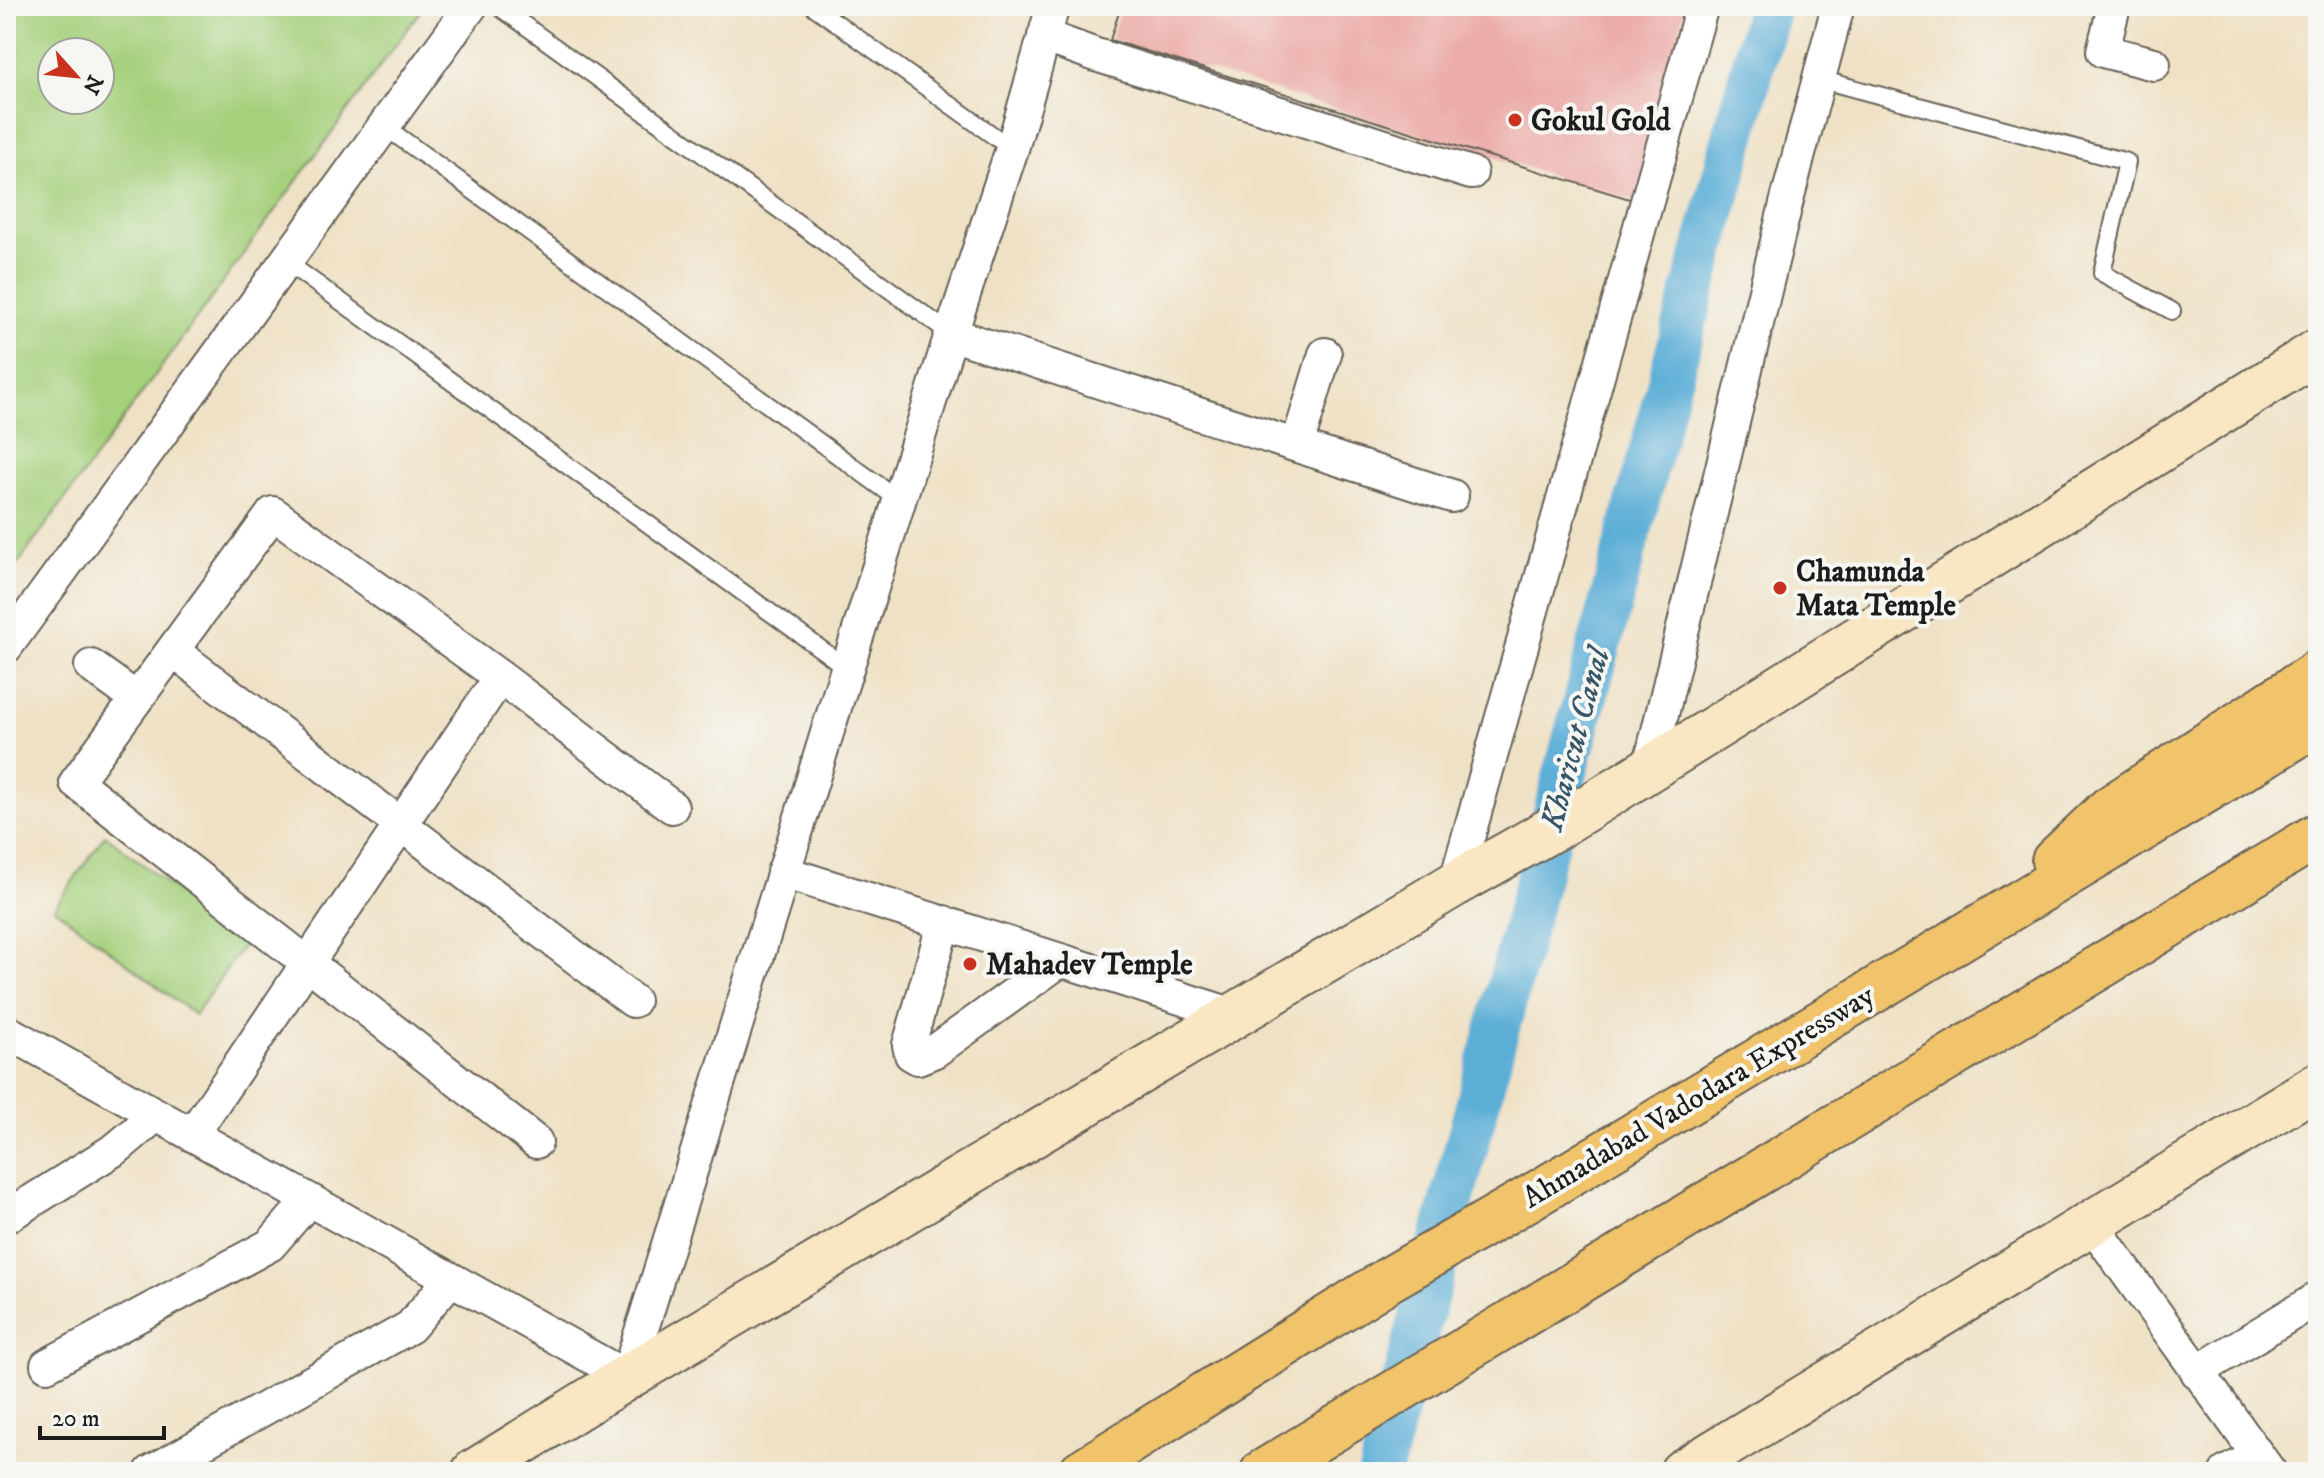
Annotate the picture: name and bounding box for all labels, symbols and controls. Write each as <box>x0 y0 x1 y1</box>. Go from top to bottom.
north arrow <box>36 36 116 116</box>
text: N <box>76 70 109 99</box>
place label: Gokul Gold <box>1531 103 1672 140</box>
marker: Gokul Gold <box>1506 111 1524 129</box>
place label: Chamunda Mata Temple <box>1796 554 1956 625</box>
marker: Chamunda Mata Temple <box>1771 579 1789 597</box>
water label: Kharicut Canal <box>1532 640 1620 836</box>
place label: Mahadev Temple <box>986 947 1193 984</box>
marker: Mahadev Temple <box>961 955 979 973</box>
street label: Ahmadabad Vadodara Expressway <box>1516 977 1882 1217</box>
scale bar <box>40 1390 164 1440</box>
text: 20 m <box>52 1404 100 1434</box>

